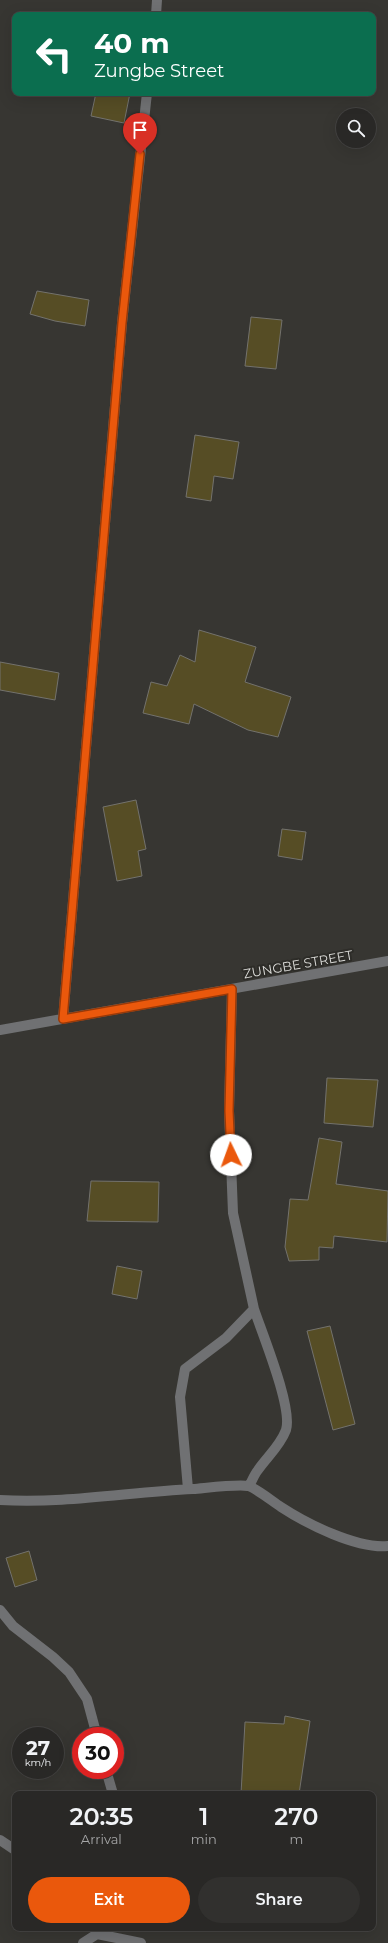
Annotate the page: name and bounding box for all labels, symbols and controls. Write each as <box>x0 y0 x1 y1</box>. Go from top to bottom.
text: 40 m <box>94 26 170 60</box>
icon: left <box>28 28 80 80</box>
text: Zungbe Street <box>94 60 224 82</box>
map controls <box>336 108 376 148</box>
button: search <box>336 108 376 148</box>
pin <box>123 113 157 154</box>
icon: arrive <box>129 119 151 141</box>
street label: ZUNGBE STREET <box>242 946 355 982</box>
position arrow <box>210 1134 252 1176</box>
speed limit sign: 30 <box>72 1727 124 1779</box>
text: 27 <box>26 1736 50 1760</box>
text: km/h <box>25 1756 51 1769</box>
text: 20:35 <box>69 1802 133 1831</box>
text: 1 <box>199 1802 208 1831</box>
text: 270 <box>274 1802 319 1831</box>
text: Arrival <box>81 1831 122 1847</box>
text: min <box>191 1831 217 1847</box>
text: m <box>289 1831 303 1847</box>
button: Exit <box>28 1877 190 1923</box>
button: Share <box>198 1877 360 1923</box>

